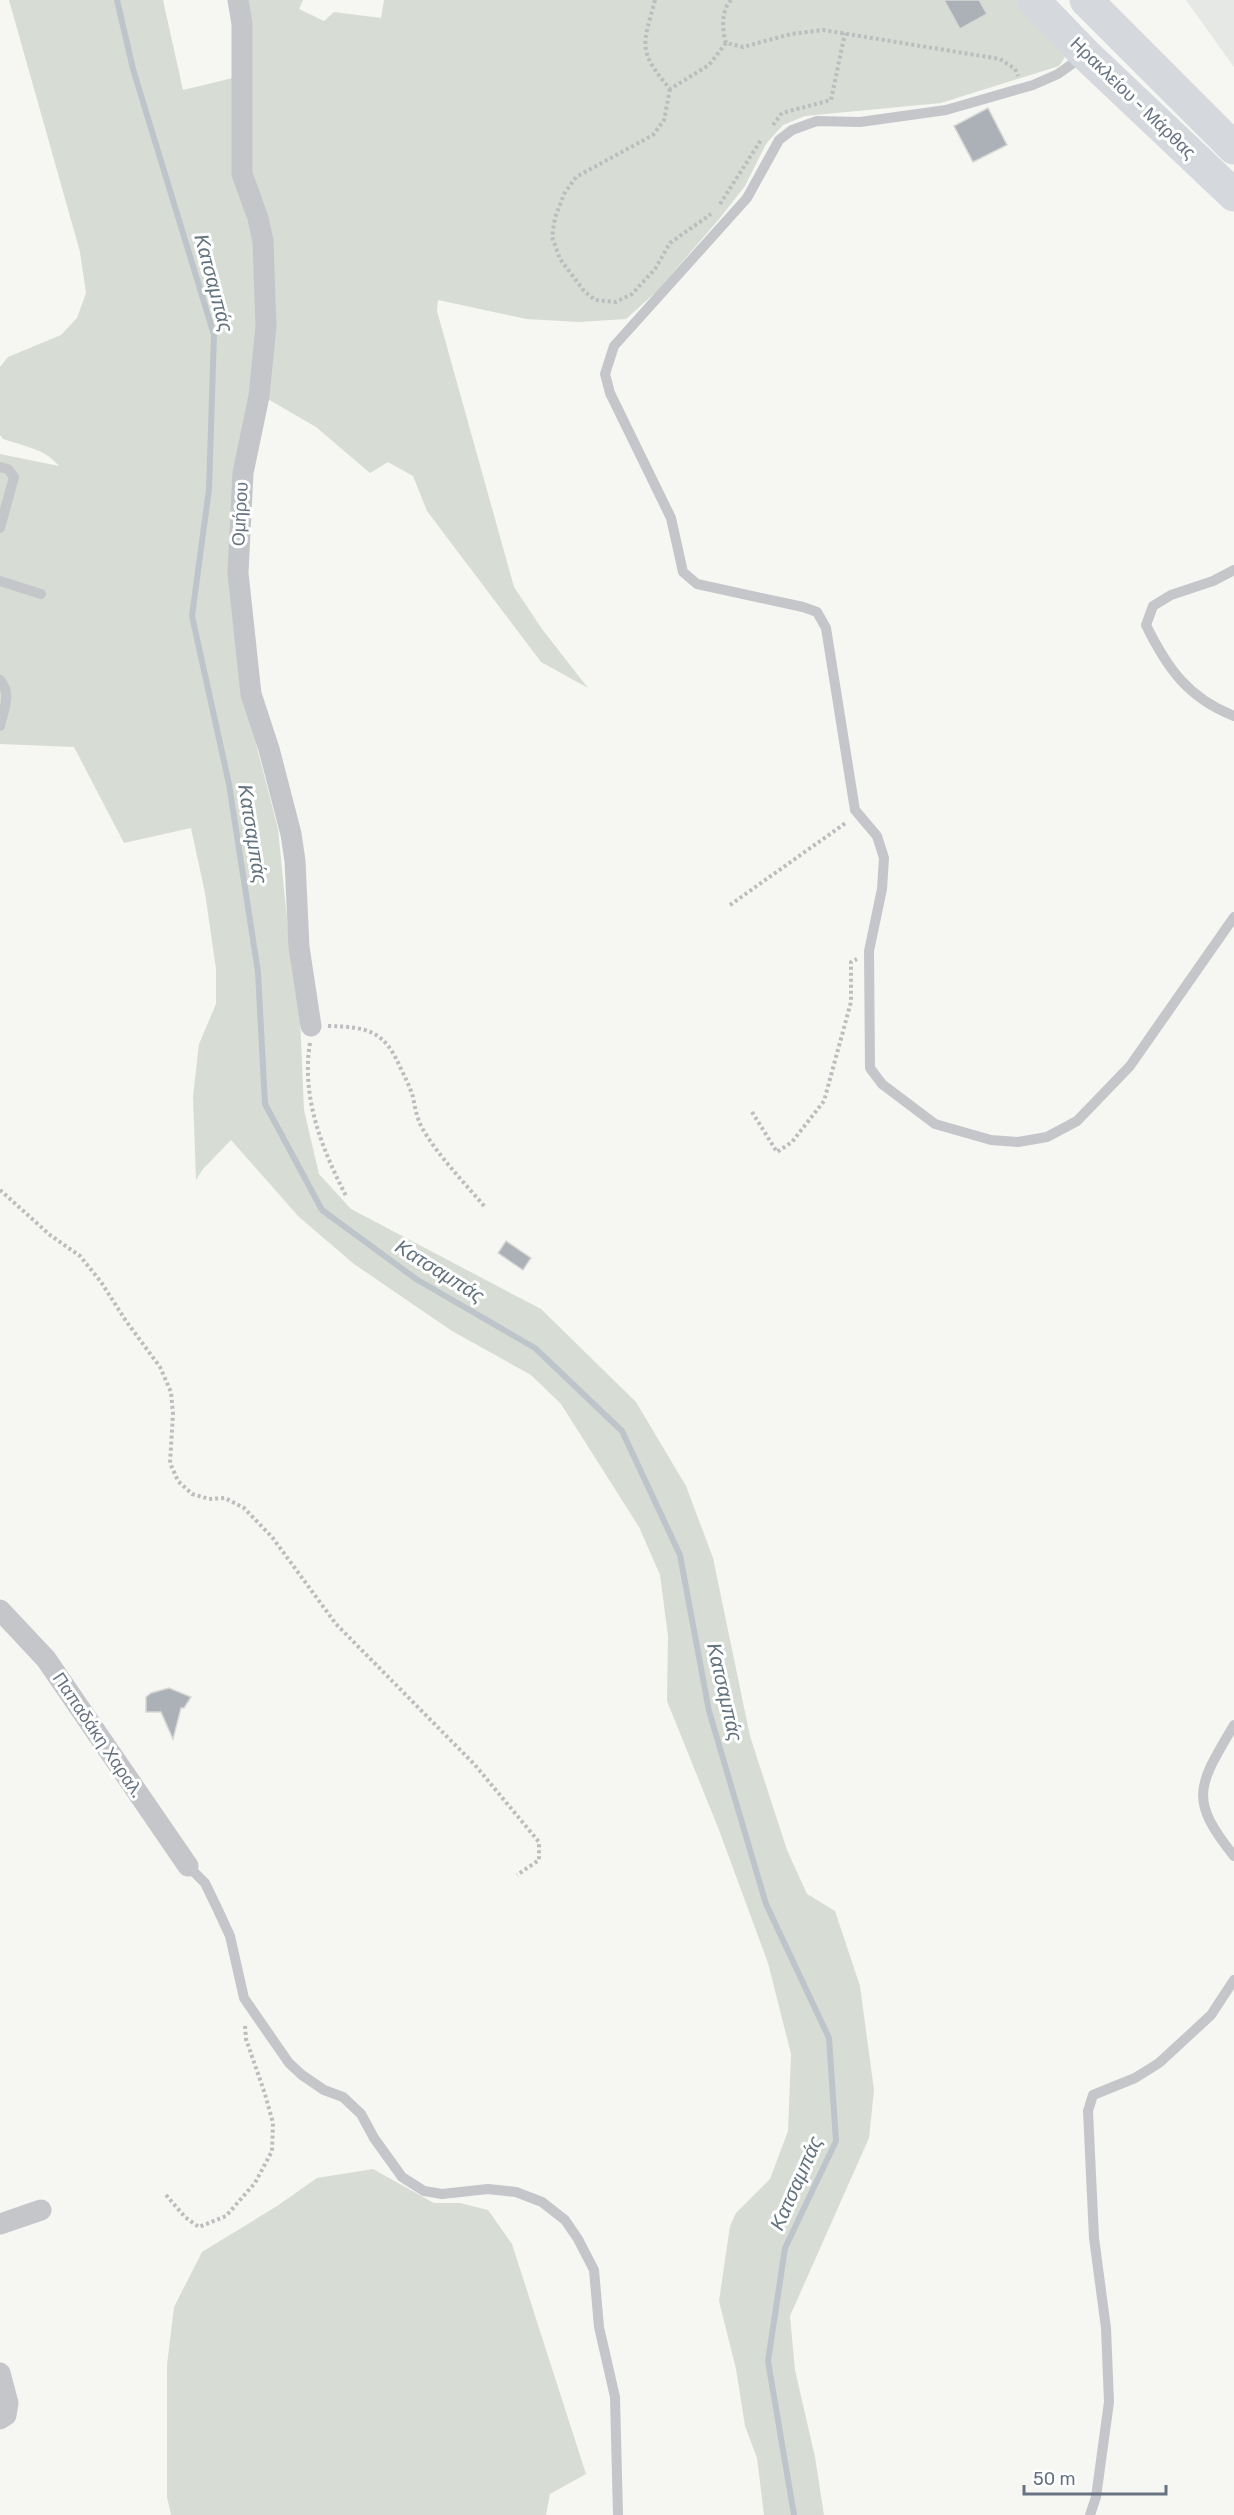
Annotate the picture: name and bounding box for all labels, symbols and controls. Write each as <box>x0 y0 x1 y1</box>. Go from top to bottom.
street label: Ηρακλείου - Μάρθας <box>1066 33 1200 164</box>
water label: Κατσαμπάς <box>189 231 239 335</box>
street label: Ομήρου <box>227 481 253 547</box>
water label: Κατσαμπάς <box>233 783 273 886</box>
water label: Κατσαμπάς <box>391 1234 489 1308</box>
water label: Κατσαμπάς <box>702 1640 748 1744</box>
street label: Παπαδάκη Χαραλ. <box>48 1668 148 1802</box>
water label: Κατσαμπάς <box>765 2132 827 2234</box>
scale bar <box>1024 2458 1166 2496</box>
text: 50 m <box>1033 2468 1076 2490</box>

